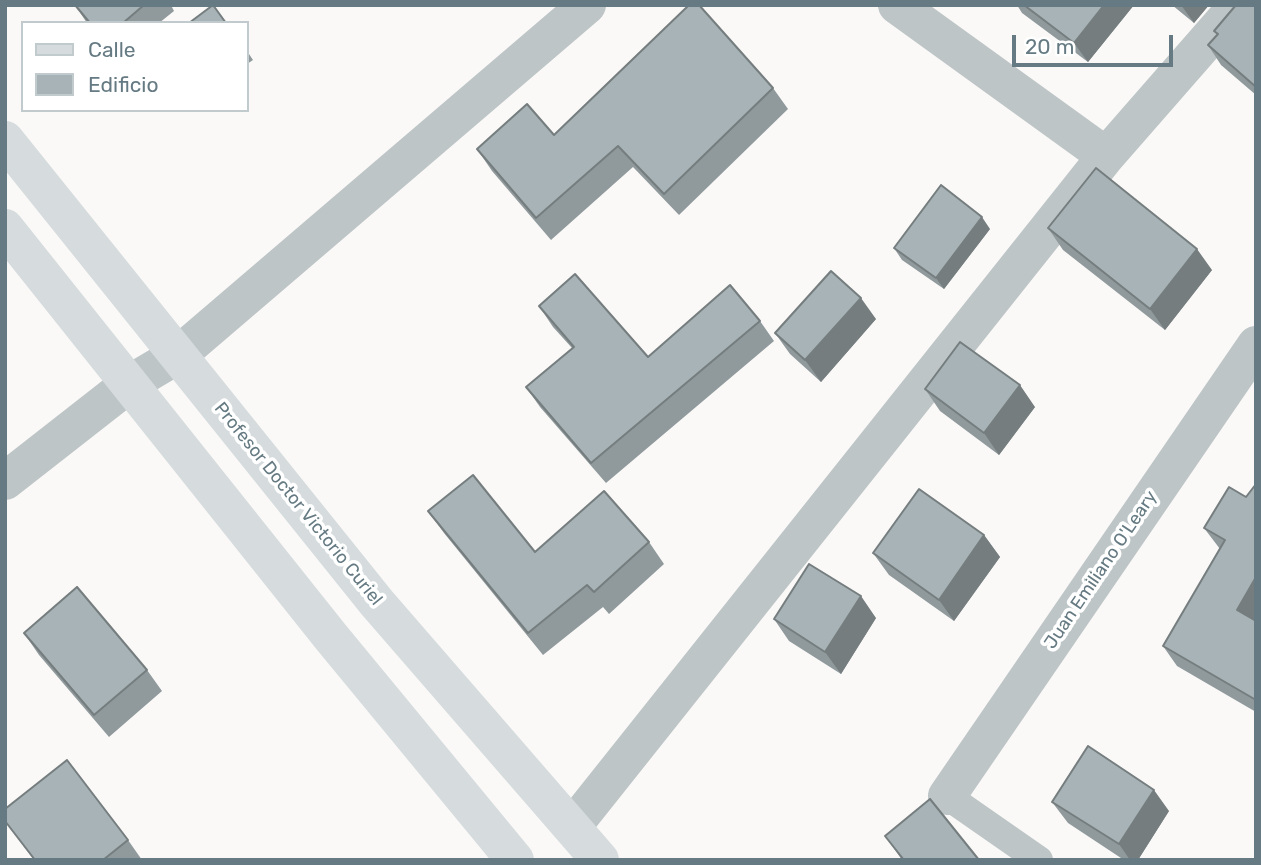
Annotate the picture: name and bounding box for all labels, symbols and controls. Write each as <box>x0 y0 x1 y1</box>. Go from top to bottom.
legend <box>21 21 248 112</box>
scale bar <box>1016 21 1177 65</box>
text: 20 m <box>1025 34 1074 59</box>
text: Calle <box>88 37 136 62</box>
text: Edificio <box>88 72 158 97</box>
street label: Profesor Doctor Victorio Curiel <box>209 398 387 610</box>
street label: Juan Emiliano O'Leary <box>1040 487 1162 653</box>

